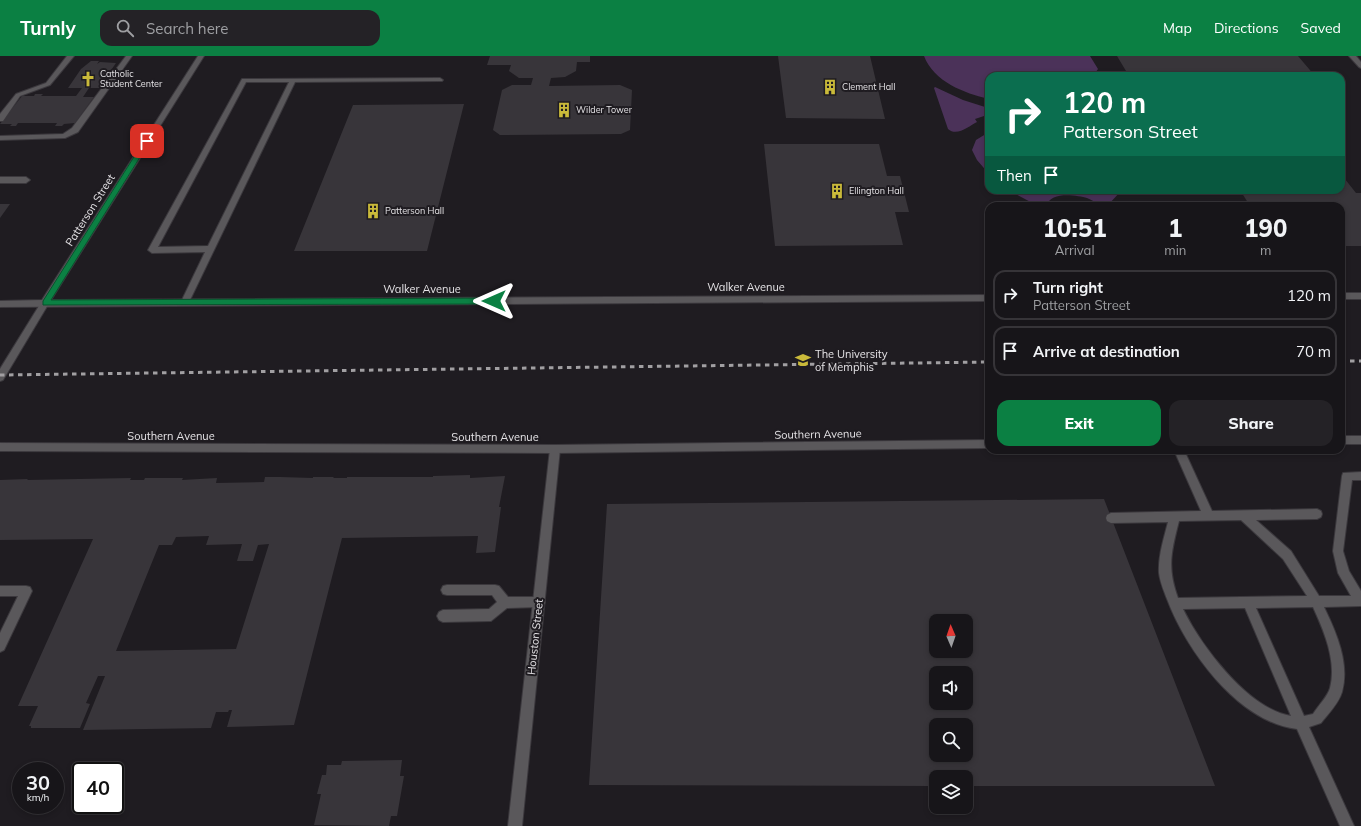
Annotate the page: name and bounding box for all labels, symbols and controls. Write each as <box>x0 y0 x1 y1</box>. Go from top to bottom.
search box <box>100 10 380 46</box>
text: Turnly <box>20 16 76 40</box>
icon: search <box>114 17 136 39</box>
text: Search here <box>146 19 228 38</box>
text: Map <box>1163 19 1192 37</box>
text: Directions <box>1214 19 1279 37</box>
text: Saved <box>1301 19 1341 37</box>
place label: Catholic Student Center <box>100 68 163 89</box>
church icon: Catholic Student Center <box>79 70 97 88</box>
building icon: Clement Hall <box>821 78 839 96</box>
place label: Clement Hall <box>842 81 895 92</box>
text: 120 m <box>1063 85 1146 120</box>
icon: right <box>997 88 1049 140</box>
building icon: Wilder Tower <box>555 101 573 119</box>
place label: Wilder Tower <box>576 104 633 115</box>
text: Patterson Street <box>1063 120 1198 143</box>
pin <box>130 124 164 158</box>
icon: arrive <box>136 130 158 152</box>
icon: arrive <box>1040 164 1062 186</box>
text: Then <box>997 166 1032 185</box>
street label: Patterson Street <box>62 171 118 249</box>
building icon: Ellington Hall <box>828 182 846 200</box>
place label: Ellington Hall <box>849 185 904 196</box>
building icon: Patterson Hall <box>364 202 382 220</box>
place label: Patterson Hall <box>385 205 444 216</box>
text: 10:51 <box>1043 213 1107 243</box>
text: 1 <box>1168 213 1183 243</box>
text: 190 <box>1244 213 1287 243</box>
text: Arrival <box>1055 242 1095 258</box>
text: min <box>1164 242 1186 258</box>
text: m <box>1260 242 1271 258</box>
text: Turn right <box>1033 278 1103 297</box>
position arrow <box>473 280 515 322</box>
street label: Walker Avenue <box>707 280 785 294</box>
street label: Walker Avenue <box>383 282 461 296</box>
icon: right <box>999 284 1021 306</box>
text: 120 m <box>1287 286 1331 305</box>
text: Patterson Street <box>1033 297 1130 313</box>
icon: arrive <box>999 340 1021 362</box>
text: Arrive at destination <box>1033 342 1180 361</box>
text: 70 m <box>1296 342 1331 361</box>
place label: The University of Memphis <box>815 347 888 374</box>
school or university icon: The University of Memphis <box>794 351 812 369</box>
button: Exit <box>997 400 1161 446</box>
button: Share <box>1169 400 1333 446</box>
street label: Southern Avenue <box>774 426 862 442</box>
street label: Southern Avenue <box>127 429 215 443</box>
street label: Southern Avenue <box>451 430 539 444</box>
street label: Houston Street <box>524 598 546 676</box>
north arrow <box>929 614 973 658</box>
map controls <box>929 614 973 814</box>
button: sound <box>929 666 973 710</box>
button: search <box>929 718 973 762</box>
speed limit sign: 40 <box>72 762 124 814</box>
text: 30 <box>26 770 50 795</box>
button: layers <box>929 770 973 814</box>
text: km/h <box>27 791 49 804</box>

